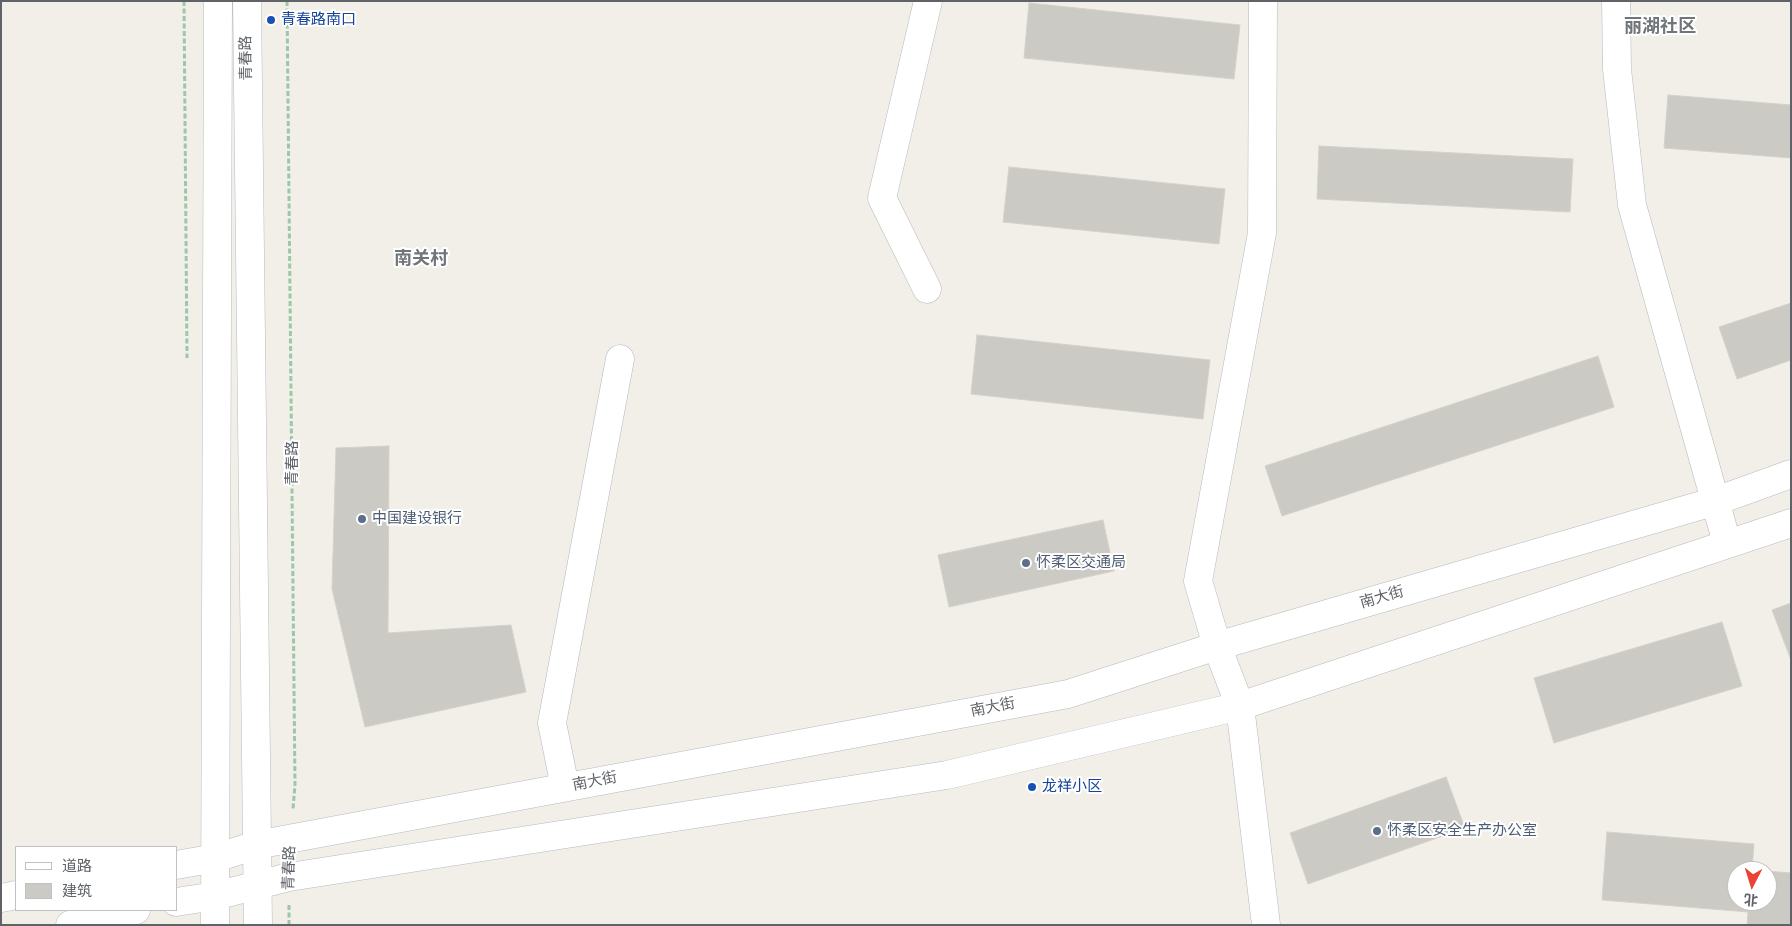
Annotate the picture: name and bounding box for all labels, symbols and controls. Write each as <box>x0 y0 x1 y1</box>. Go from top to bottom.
place label: 青春路南口 <box>281 11 356 29</box>
marker: 青春路南口 <box>265 14 277 26</box>
district label: 丽湖社区 <box>1624 17 1696 39</box>
street label: 青春路 <box>238 35 256 81</box>
district label: 南关村 <box>394 249 448 271</box>
street label: 青春路 <box>284 441 302 485</box>
place label: 中国建设银行 <box>372 510 462 528</box>
marker: 中国建设银行 <box>356 513 368 525</box>
place label: 怀柔区交通局 <box>1036 554 1126 572</box>
marker: 怀柔区交通局 <box>1020 557 1032 569</box>
street label: 南大街 <box>1358 583 1406 613</box>
street label: 南大街 <box>969 695 1017 721</box>
street label: 南大街 <box>571 769 619 795</box>
place label: 龙祥小区 <box>1042 778 1102 796</box>
marker: 龙祥小区 <box>1026 781 1038 793</box>
place label: 怀柔区安全生产办公室 <box>1387 822 1537 840</box>
marker: 怀柔区安全生产办公室 <box>1371 825 1383 837</box>
street label: 青春路 <box>280 845 300 891</box>
legend <box>15 846 178 911</box>
text: 道路 <box>62 854 92 877</box>
north arrow <box>1727 861 1777 911</box>
text: 建筑 <box>62 879 92 902</box>
text: 北 <box>1743 889 1759 912</box>

